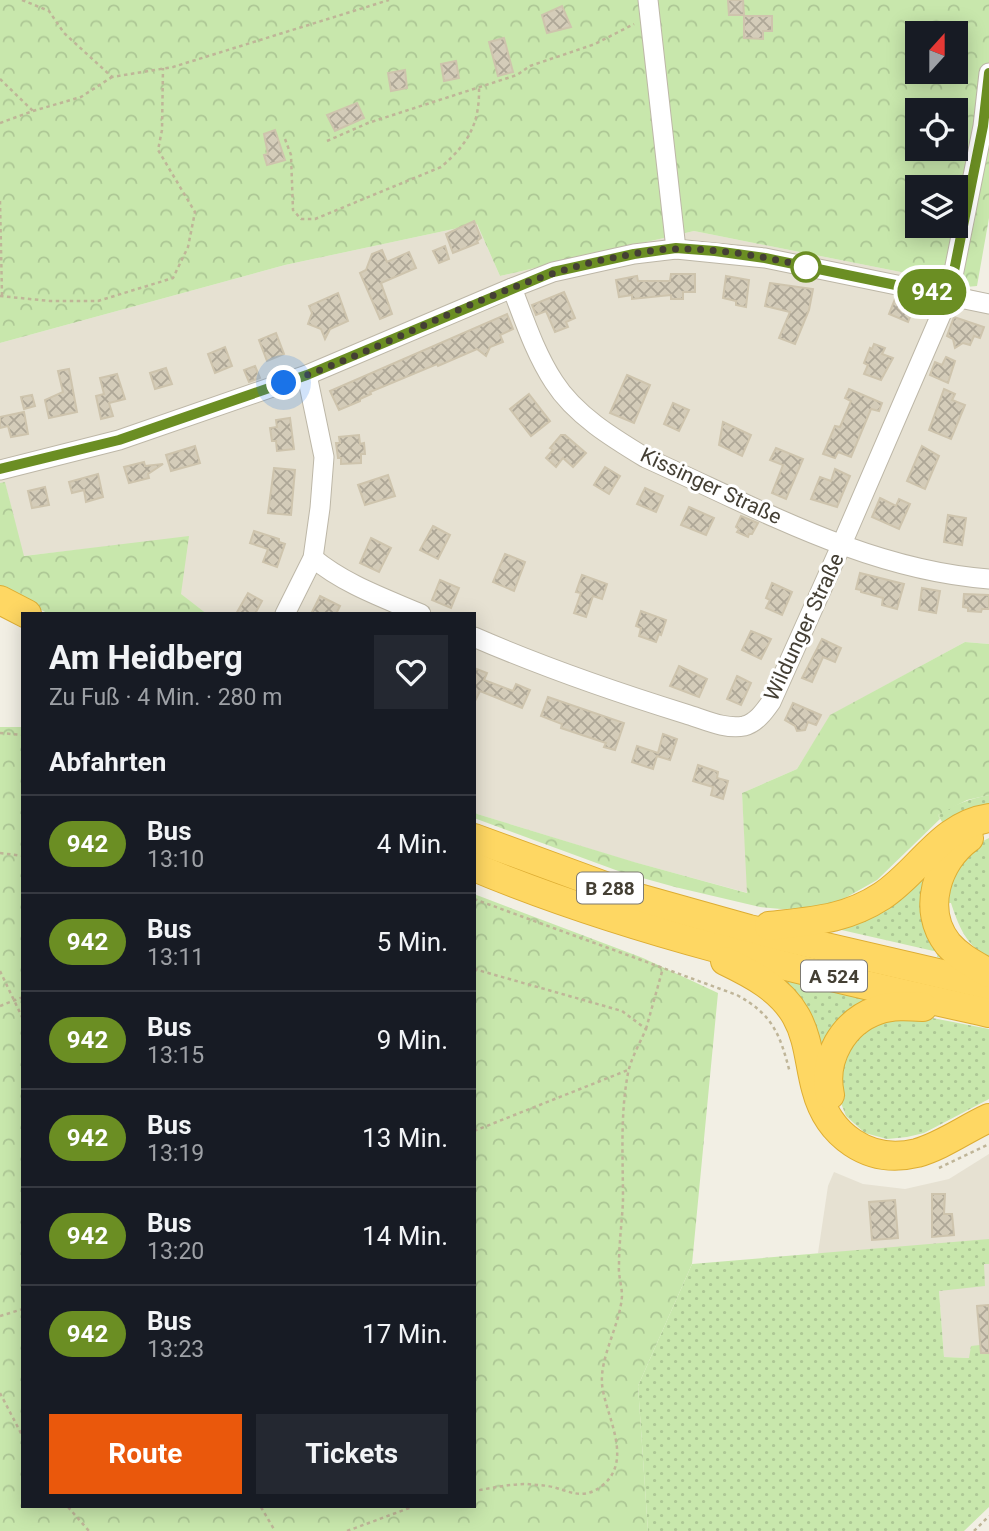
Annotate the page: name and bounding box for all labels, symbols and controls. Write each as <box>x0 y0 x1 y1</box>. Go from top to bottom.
north arrow <box>905 21 968 84</box>
map controls <box>905 21 968 238</box>
button: locate <box>905 98 968 161</box>
button: layers <box>905 175 968 238</box>
unlabelled marker <box>791 252 821 282</box>
line badge: 942 <box>892 269 972 315</box>
text: 942 <box>911 278 953 306</box>
your location <box>266 365 301 400</box>
street label: Kissinger Straße <box>637 443 785 529</box>
street label: Wildunger Straße <box>759 549 849 705</box>
button: heart <box>374 635 448 709</box>
text: Am Heidberg <box>49 638 243 677</box>
text: Zu Fuß · 4 Min. · 280 m <box>49 684 282 711</box>
text: Abfahrten <box>49 747 166 777</box>
text: Bus <box>147 816 192 846</box>
text: 4 Min. <box>377 829 448 859</box>
text: 942 <box>67 830 108 858</box>
text: 13:10 <box>147 846 204 873</box>
road number: B 288 <box>577 873 643 904</box>
text: Bus <box>147 914 192 944</box>
text: 5 Min. <box>377 927 448 957</box>
text: 942 <box>67 928 108 956</box>
text: 13:11 <box>147 944 204 971</box>
road number: A 524 <box>801 960 867 992</box>
text: Bus <box>147 1012 192 1042</box>
text: 9 Min. <box>377 1025 448 1055</box>
text: 942 <box>67 1026 108 1054</box>
text: 13:15 <box>147 1042 204 1069</box>
text: Bus <box>147 1110 192 1140</box>
text: 13 Min. <box>362 1123 448 1153</box>
text: 942 <box>67 1124 108 1152</box>
text: 13:19 <box>147 1140 204 1167</box>
text: Bus <box>147 1208 192 1238</box>
text: 14 Min. <box>362 1221 448 1251</box>
text: 942 <box>67 1222 108 1250</box>
text: 13:20 <box>147 1238 204 1265</box>
text: Bus <box>147 1306 192 1336</box>
text: 17 Min. <box>362 1319 448 1349</box>
text: 942 <box>67 1320 108 1348</box>
text: 13:23 <box>147 1336 204 1363</box>
button: Route <box>49 1414 242 1494</box>
button: Tickets <box>256 1414 448 1494</box>

